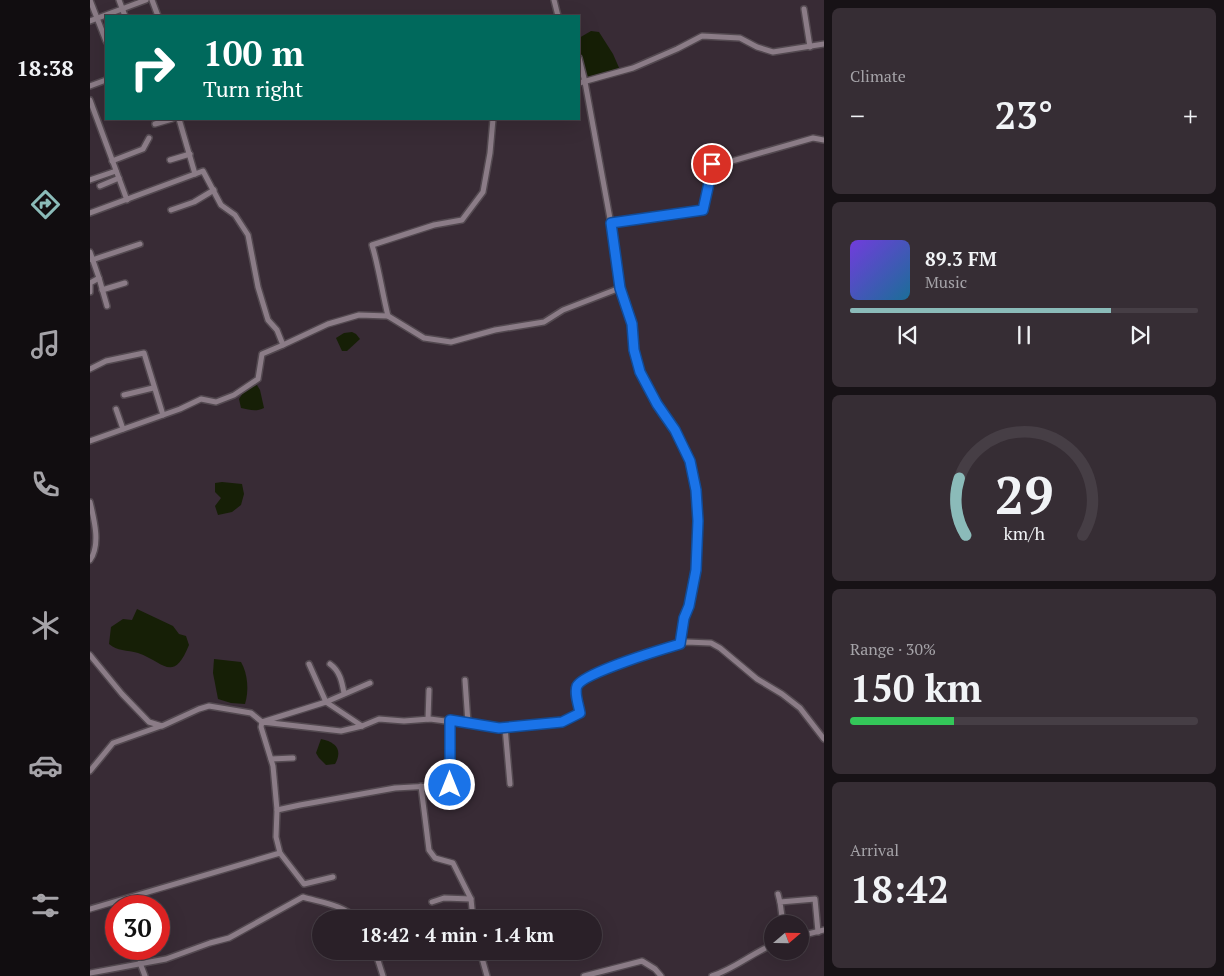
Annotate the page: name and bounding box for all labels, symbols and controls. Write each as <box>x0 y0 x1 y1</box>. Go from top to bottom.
text: 100 m <box>203 30 304 76</box>
icon: right <box>120 35 185 100</box>
text: 18:38 <box>16 53 74 82</box>
text: Climate <box>850 65 906 87</box>
text: Turn right <box>203 74 303 103</box>
text: 23° <box>995 90 1053 140</box>
text: − <box>850 97 865 134</box>
text: + <box>1183 97 1198 134</box>
pin <box>691 143 733 185</box>
icon: arrive <box>698 150 726 178</box>
icon: directions <box>28 187 63 222</box>
text: 89.3 FM <box>925 246 997 271</box>
text: Music <box>925 271 967 293</box>
icon: previous <box>894 321 922 349</box>
icon: pause <box>1010 321 1038 349</box>
icon: next <box>1126 321 1154 349</box>
icon: music <box>28 327 63 362</box>
text: 29 <box>995 460 1053 529</box>
icon: phone <box>28 467 63 502</box>
text: km/h <box>1003 521 1045 545</box>
icon: climate <box>28 608 63 643</box>
text: Range · 30% <box>850 638 936 660</box>
text: 150 km <box>850 663 982 713</box>
icon: car <box>28 748 63 783</box>
position arrow <box>423 758 475 810</box>
text: Arrival <box>850 839 899 861</box>
text: 18:42 <box>850 864 949 914</box>
icon: filters <box>28 888 63 923</box>
speed limit sign: 30 <box>105 895 170 960</box>
north arrow <box>764 915 809 960</box>
map controls <box>764 915 809 960</box>
text: 18:42 · 4 min · 1.4 km <box>360 922 554 947</box>

